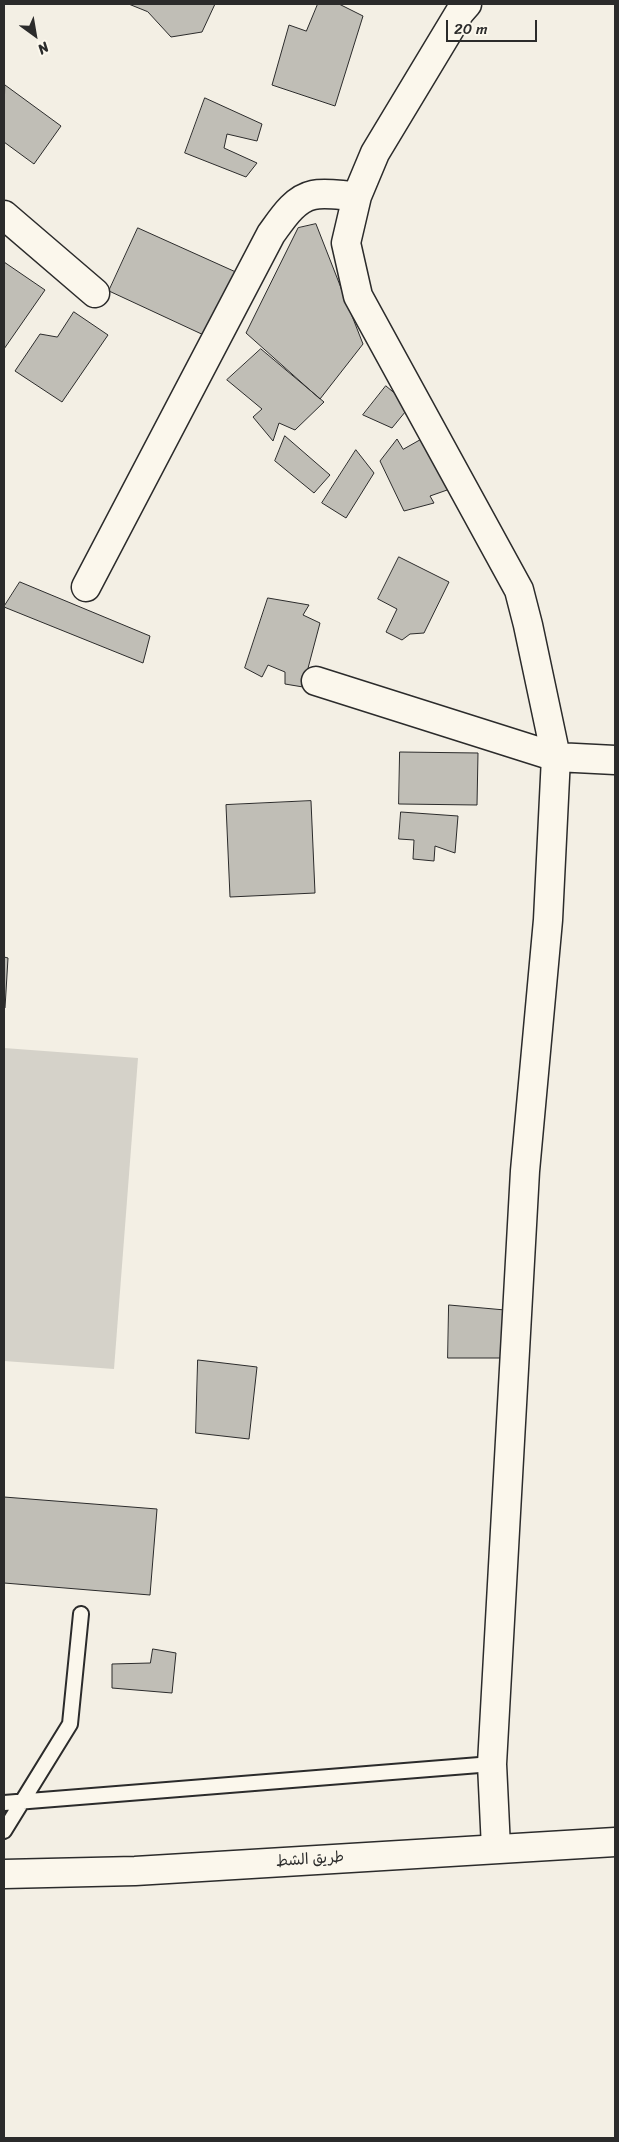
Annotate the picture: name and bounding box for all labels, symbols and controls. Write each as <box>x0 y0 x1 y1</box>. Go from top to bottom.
north arrow <box>10 10 60 60</box>
scale bar <box>449 10 540 42</box>
text: 20 m <box>454 16 488 42</box>
text: N <box>32 35 54 61</box>
street label: طريق الشط <box>275 1849 345 1871</box>

